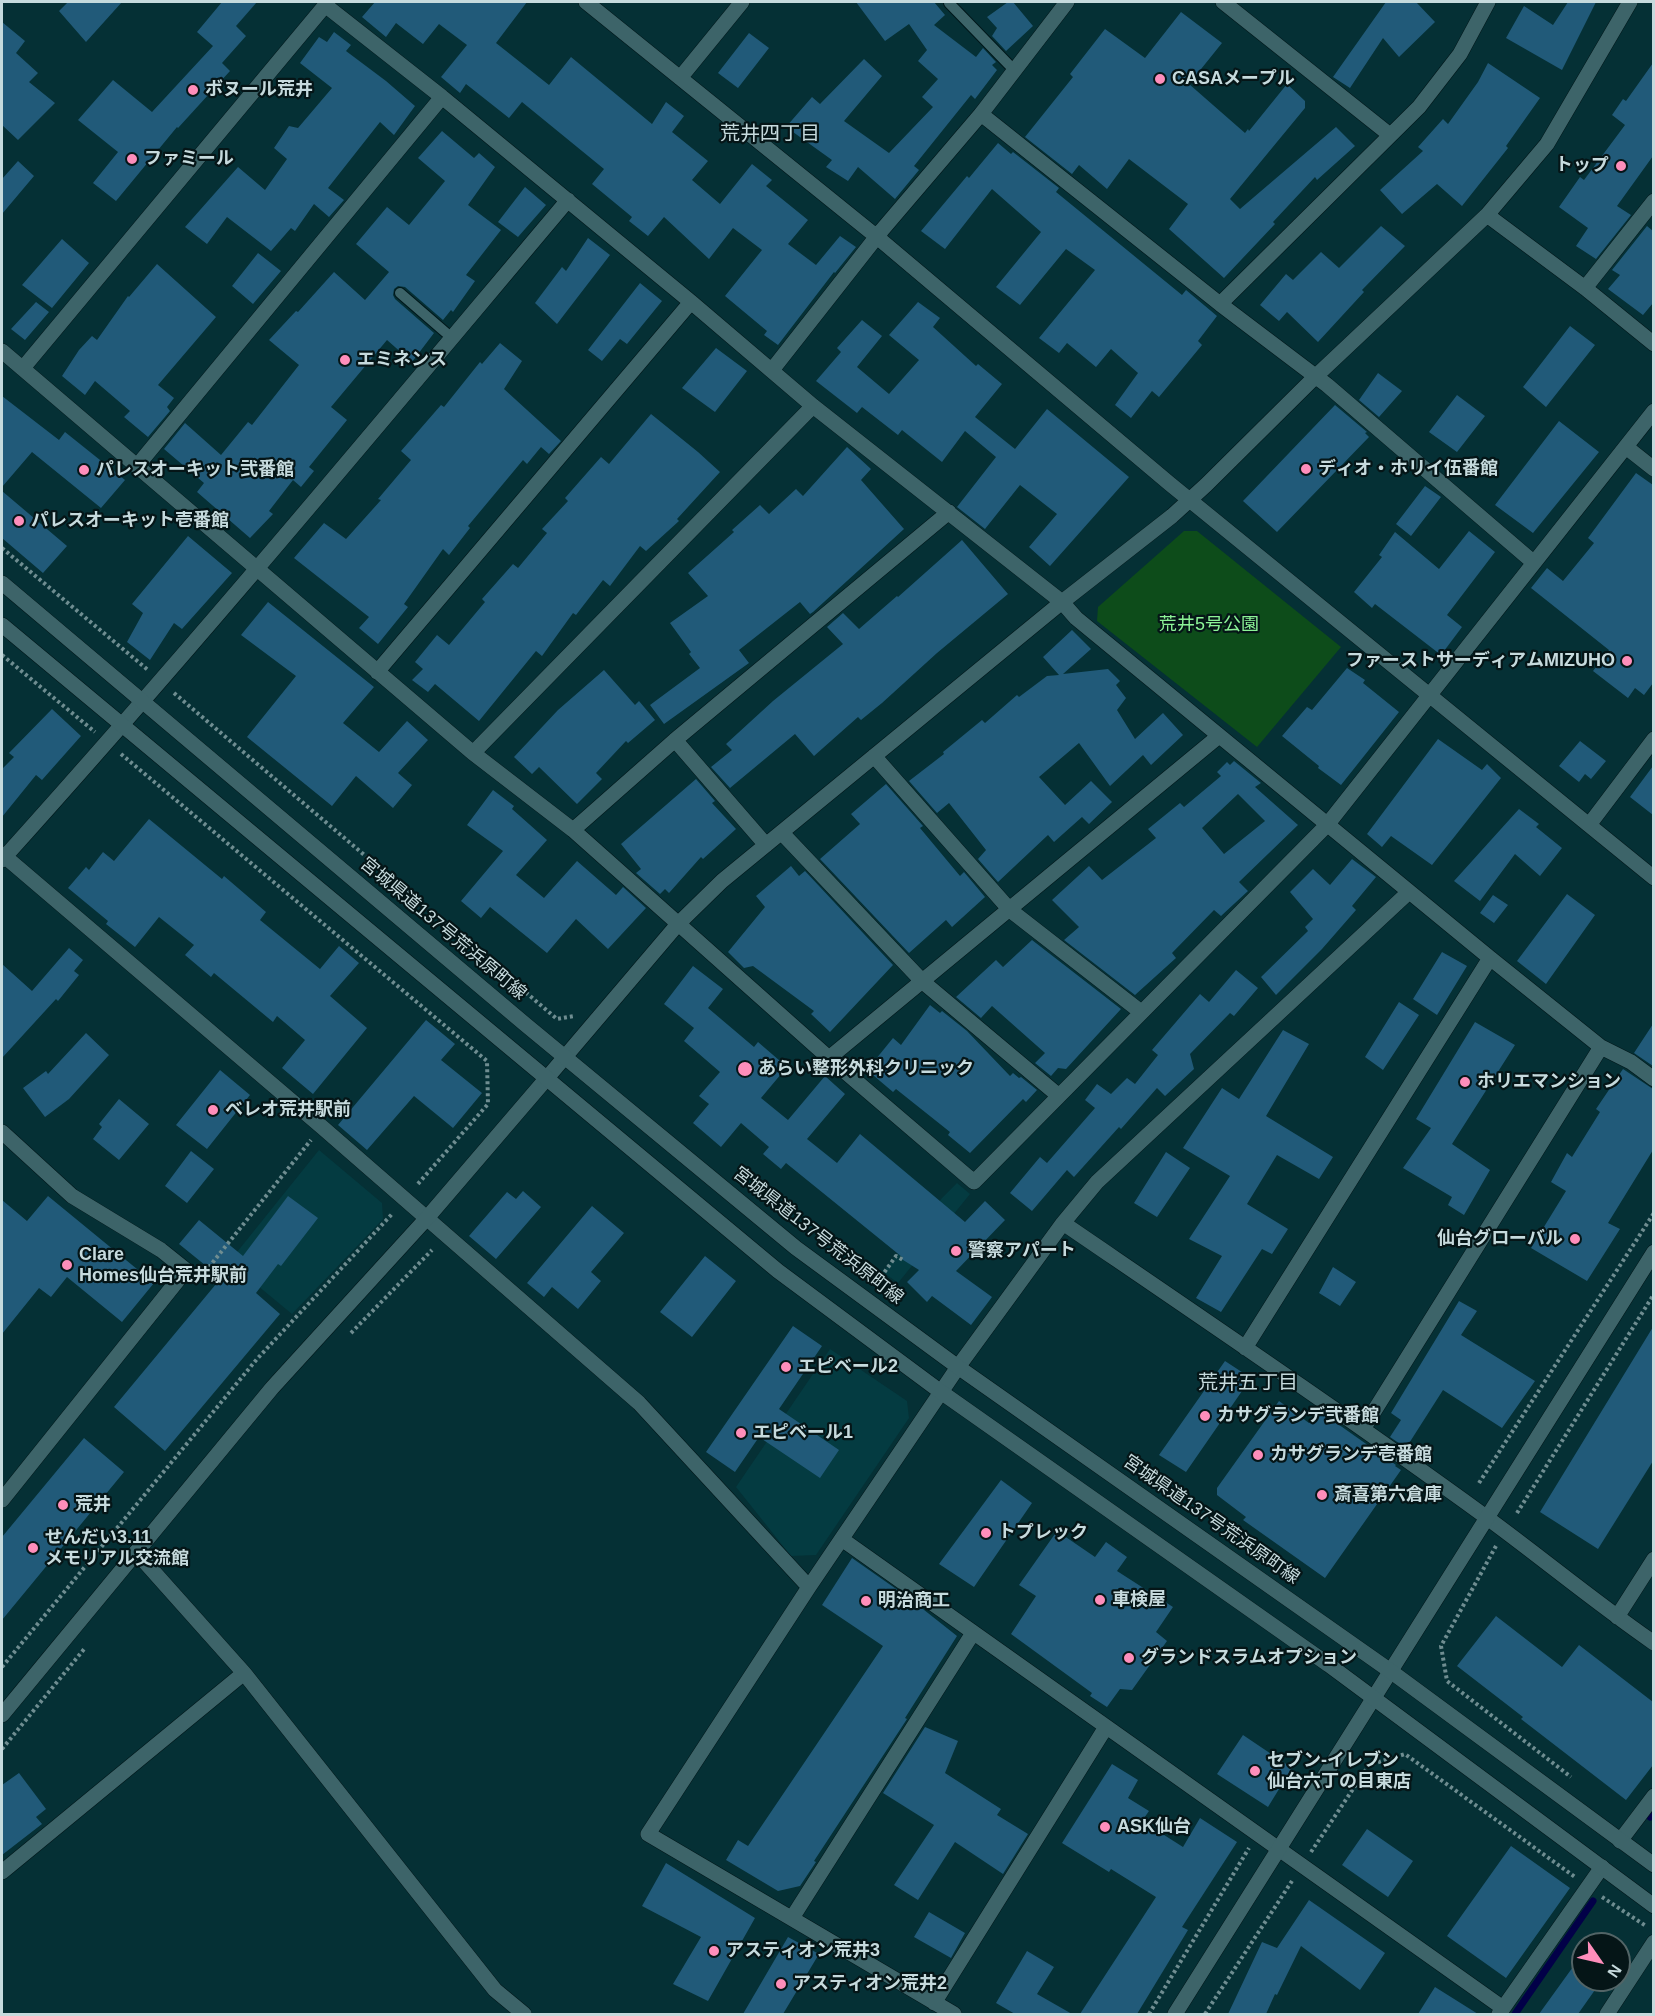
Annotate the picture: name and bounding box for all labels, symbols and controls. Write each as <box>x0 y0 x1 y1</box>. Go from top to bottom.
place label: CASAメープル <box>1172 68 1295 90</box>
marker: CASAメープル <box>1153 72 1167 86</box>
place label: ボヌール荒井 <box>205 79 313 101</box>
marker: ボヌール荒井 <box>186 83 200 97</box>
district label: 荒井四丁目 <box>720 122 820 146</box>
place label: ファミール <box>144 148 234 170</box>
marker: ファミール <box>125 152 139 166</box>
place label: トップ <box>1555 155 1609 177</box>
marker: トップ <box>1614 159 1628 173</box>
place label: エミネンス <box>357 349 447 371</box>
marker: エミネンス <box>338 353 352 367</box>
place label: ディオ・ホリイ伍番館 <box>1318 458 1498 480</box>
place label: パレスオーキット弐番館 <box>96 459 294 481</box>
marker: ディオ・ホリイ伍番館 <box>1299 462 1313 476</box>
marker: パレスオーキット弐番館 <box>77 463 91 477</box>
place label: パレスオーキット壱番館 <box>31 510 229 532</box>
marker: パレスオーキット壱番館 <box>12 514 26 528</box>
park label: 荒井5号公園 <box>1159 614 1259 636</box>
place label: ファーストサーディアムMIZUHO <box>1346 650 1615 672</box>
marker: ファーストサーディアムMIZUHO <box>1620 654 1634 668</box>
street label: 宮城県道137号荒浜原町線 <box>356 853 530 1005</box>
place label: あらい整形外科クリニック <box>758 1058 974 1080</box>
marker: あらい整形外科クリニック <box>736 1060 754 1078</box>
place label: ホリエマンション <box>1477 1071 1621 1093</box>
marker: ホリエマンション <box>1458 1075 1472 1089</box>
place label: ベレオ荒井駅前 <box>225 1099 351 1121</box>
marker: ベレオ荒井駅前 <box>206 1103 220 1117</box>
street label: 宮城県道137号荒浜原町線 <box>729 1163 907 1309</box>
place label: 仙台グローバル <box>1437 1228 1563 1250</box>
marker: 仙台グローバル <box>1568 1232 1582 1246</box>
place label: 警察アパート <box>968 1240 1076 1262</box>
place label: Clare Homes仙台荒井駅前 <box>79 1244 247 1286</box>
marker: 警察アパート <box>949 1244 963 1258</box>
marker: Clare Homes仙台荒井駅前 <box>60 1258 74 1272</box>
place label: エピベール2 <box>798 1356 898 1378</box>
marker: エピベール2 <box>779 1360 793 1374</box>
district label: 荒井五丁目 <box>1198 1371 1298 1395</box>
place label: カサグランデ弐番館 <box>1217 1405 1379 1427</box>
marker: カサグランデ弐番館 <box>1198 1409 1212 1423</box>
place label: エピベール1 <box>753 1422 853 1444</box>
marker: エピベール1 <box>734 1426 748 1440</box>
place label: カサグランデ壱番館 <box>1270 1444 1432 1466</box>
marker: カサグランデ壱番館 <box>1251 1448 1265 1462</box>
street label: 宮城県道137号荒浜原町線 <box>1119 1451 1303 1589</box>
place label: 斎喜第六倉庫 <box>1334 1484 1442 1506</box>
marker: 斎喜第六倉庫 <box>1315 1488 1329 1502</box>
place label: 荒井 <box>75 1494 111 1516</box>
marker: 荒井 <box>56 1498 70 1512</box>
place label: トプレック <box>998 1522 1088 1544</box>
marker: トプレック <box>979 1526 993 1540</box>
place label: せんだい3.11 メモリアル交流館 <box>45 1527 189 1570</box>
marker: せんだい3.11 メモリアル交流館 <box>26 1541 40 1555</box>
place label: 車検屋 <box>1112 1589 1166 1611</box>
place label: 明治商工 <box>878 1590 950 1612</box>
marker: 車検屋 <box>1093 1593 1107 1607</box>
marker: 明治商工 <box>859 1594 873 1608</box>
place label: グランドスラムオプション <box>1141 1647 1357 1669</box>
marker: グランドスラムオプション <box>1122 1651 1136 1665</box>
place label: セブン-イレブン 仙台六丁の目東店 <box>1267 1750 1411 1792</box>
marker: セブン-イレブン 仙台六丁の目東店 <box>1248 1764 1262 1778</box>
place label: ASK仙台 <box>1117 1816 1191 1838</box>
marker: ASK仙台 <box>1098 1820 1112 1834</box>
north arrow <box>1571 1932 1631 1992</box>
place label: アスティオン荒井3 <box>726 1940 880 1962</box>
marker: アスティオン荒井3 <box>707 1944 721 1958</box>
text: N <box>1604 1962 1625 1981</box>
place label: アスティオン荒井2 <box>793 1973 947 1995</box>
marker: アスティオン荒井2 <box>774 1977 788 1991</box>

